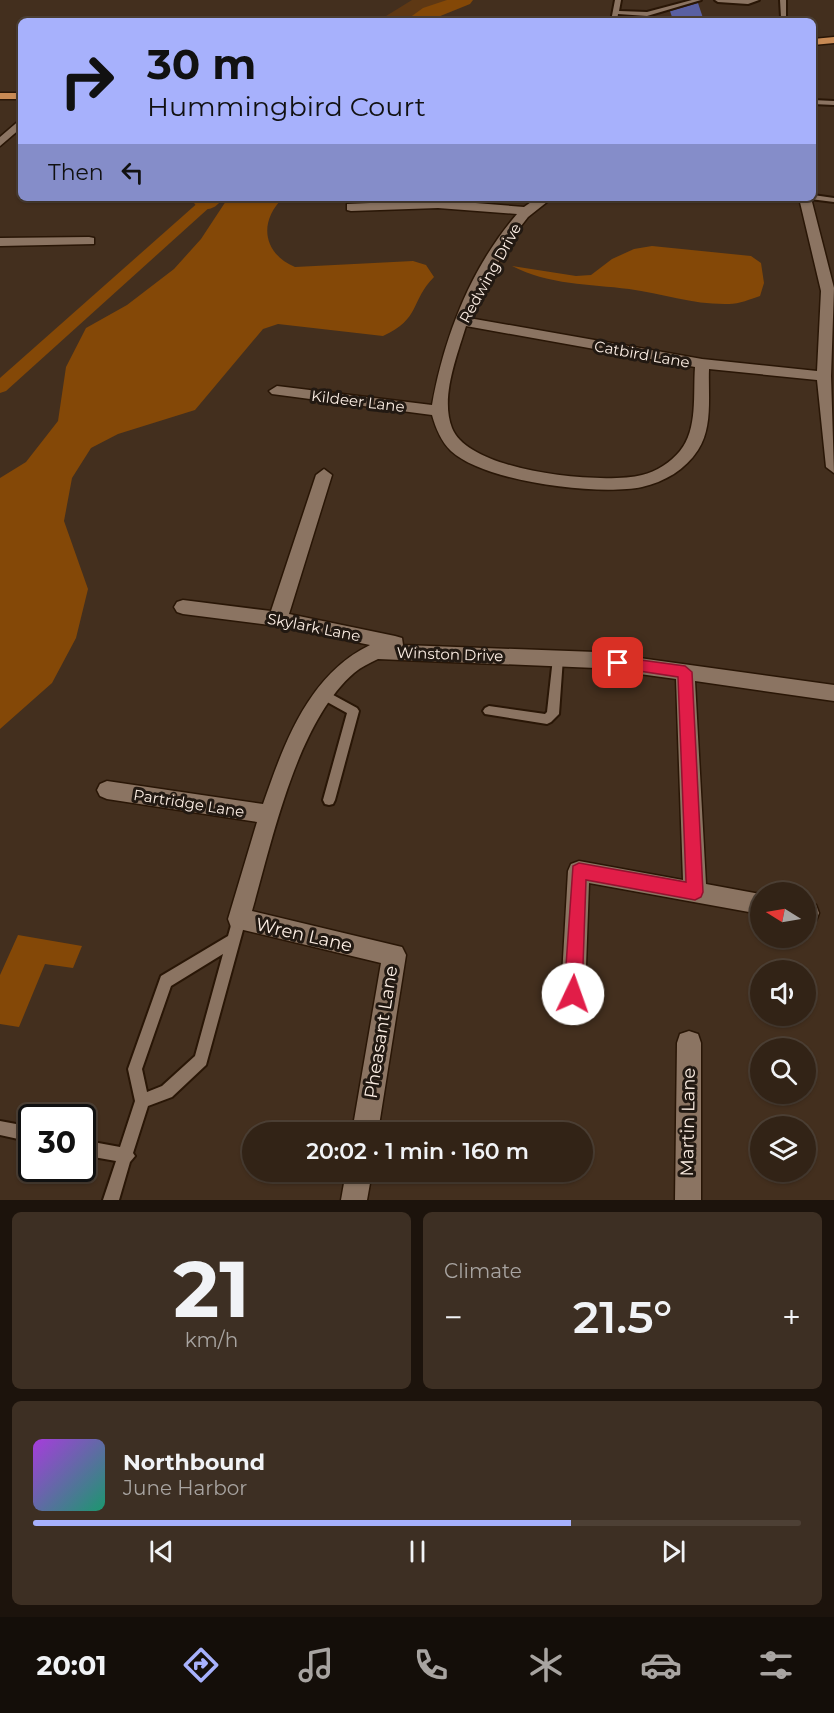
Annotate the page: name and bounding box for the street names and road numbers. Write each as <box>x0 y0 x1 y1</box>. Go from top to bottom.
street label: Redwing Drive <box>455 220 525 326</box>
street label: Catbird Lane <box>593 336 691 372</box>
street label: Kildeer Lane <box>310 386 406 416</box>
street label: Skylark Lane <box>266 609 362 645</box>
street label: Winston Drive <box>396 643 504 665</box>
street label: Partridge Lane <box>132 785 246 821</box>
street label: Wren Lane <box>254 913 355 957</box>
street label: Pheasant Lane <box>360 964 402 1100</box>
street label: Martin Lane <box>676 1067 700 1176</box>

